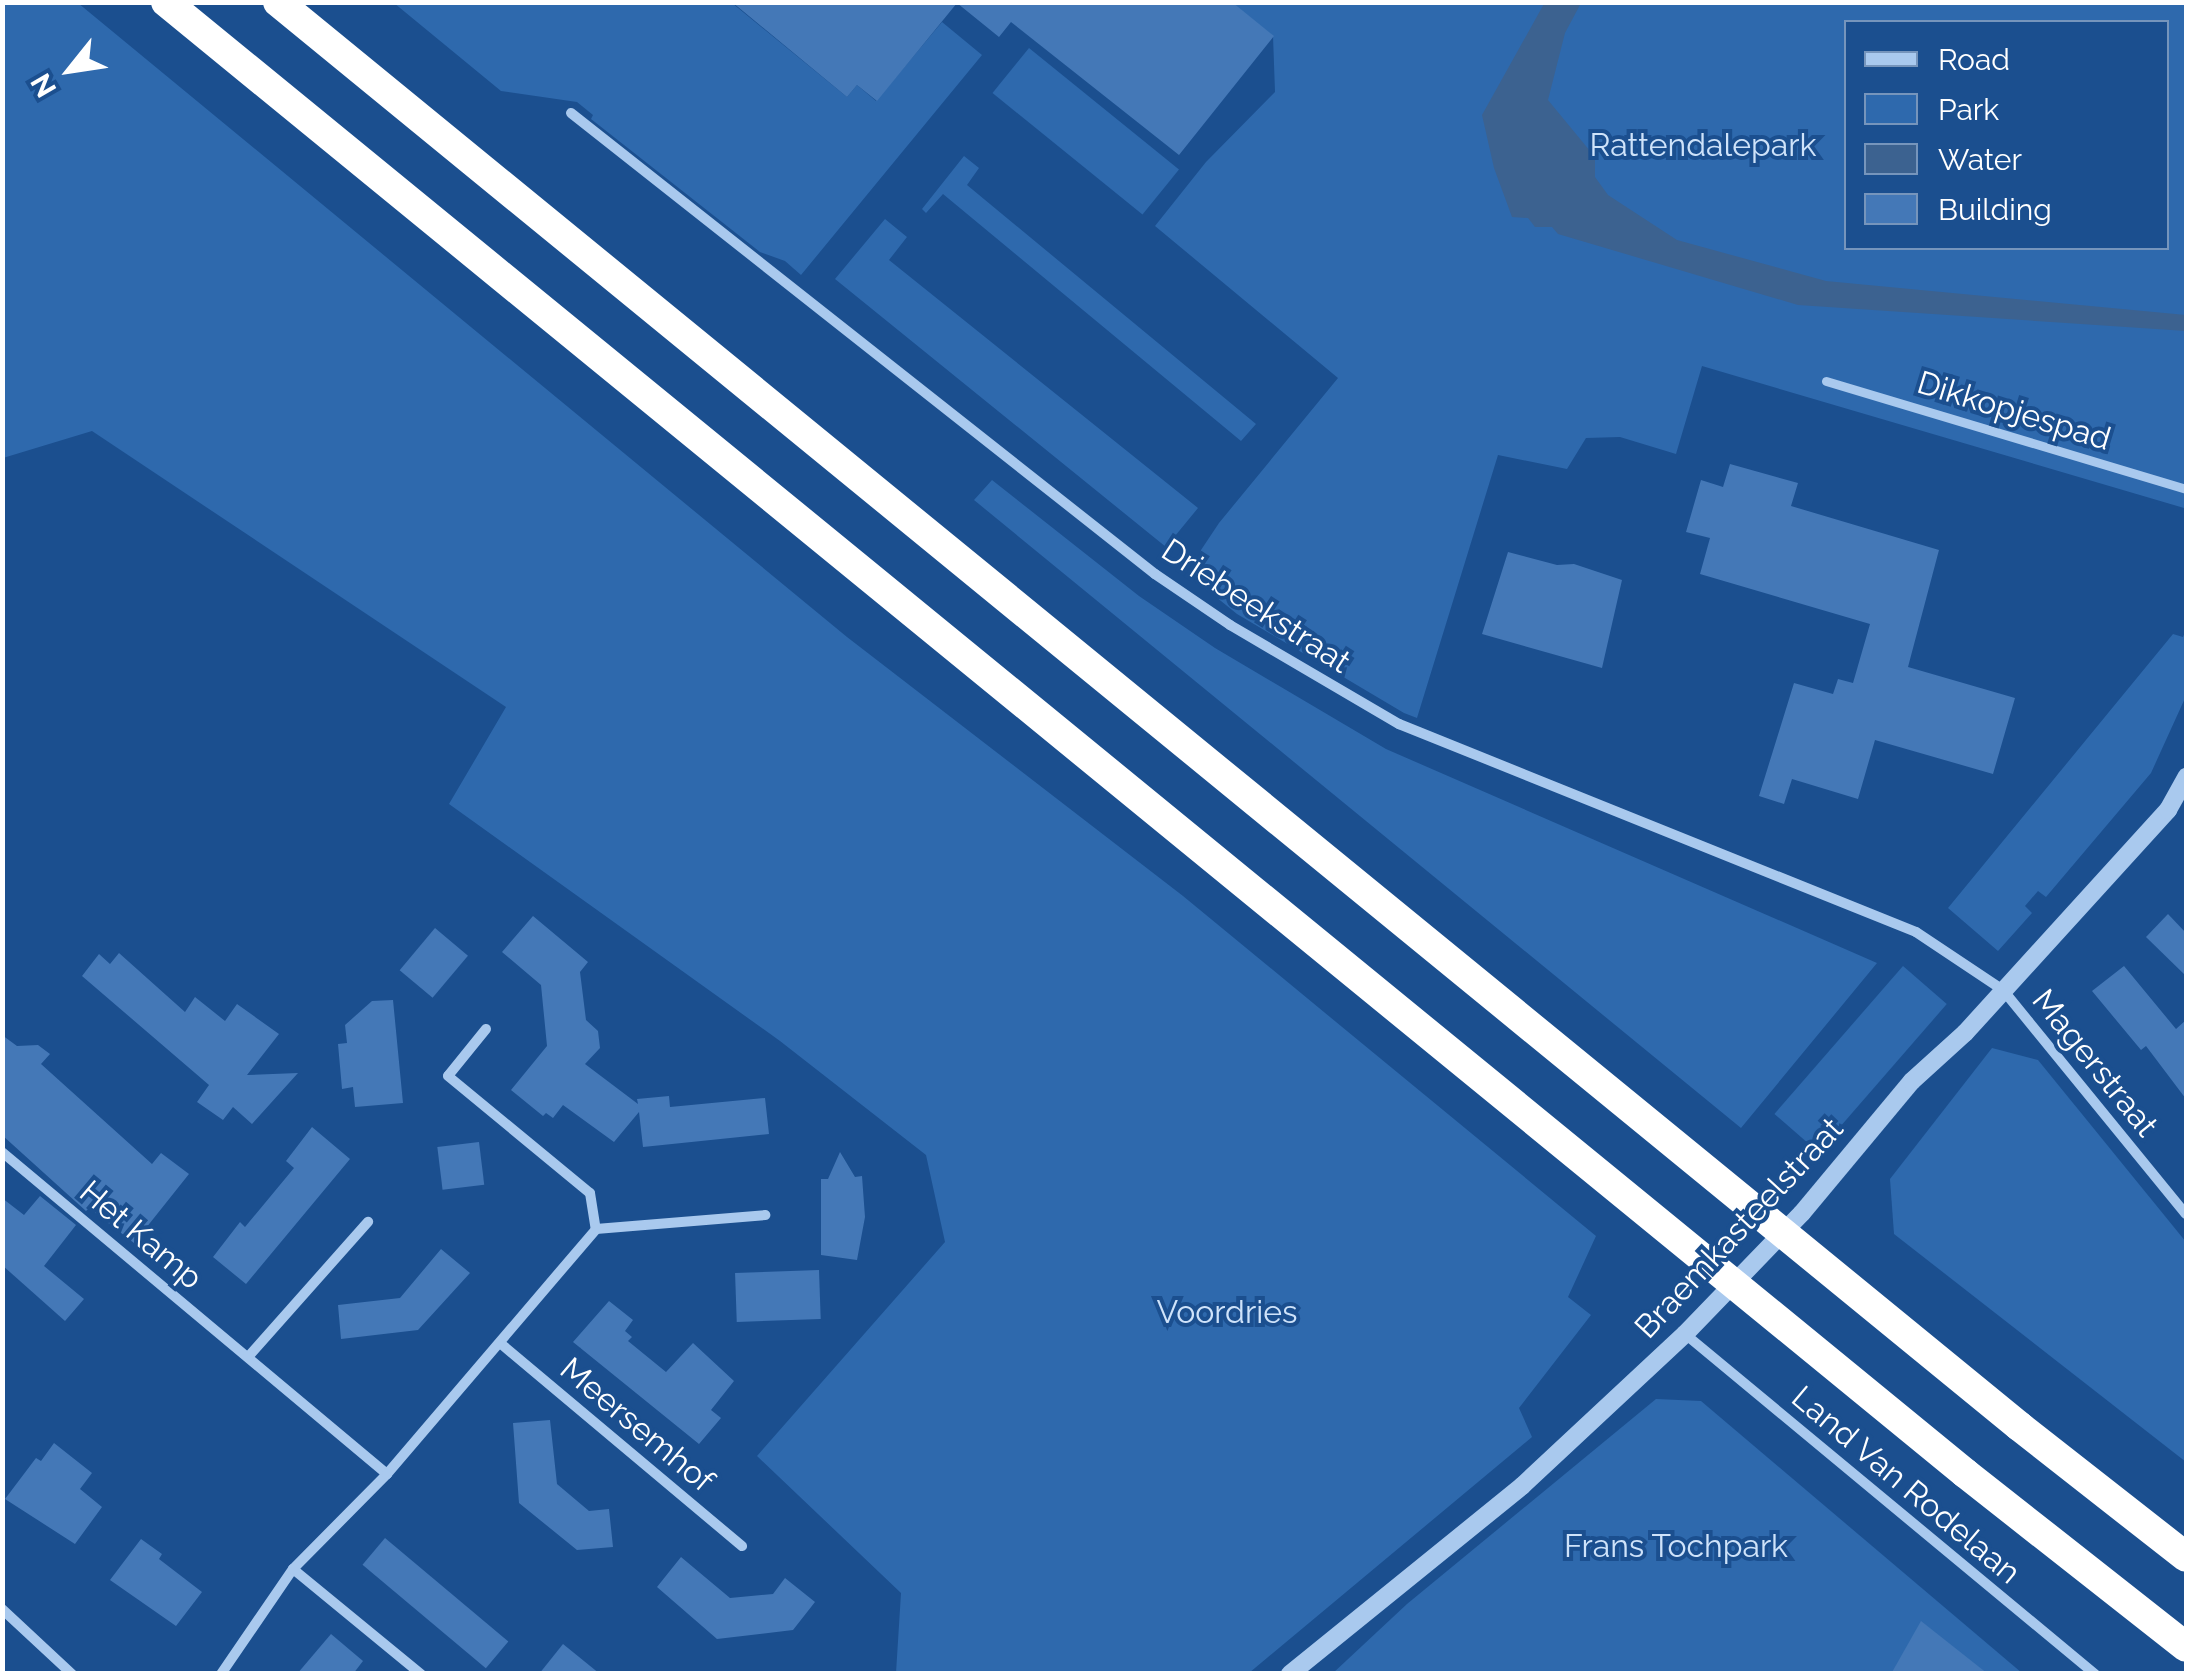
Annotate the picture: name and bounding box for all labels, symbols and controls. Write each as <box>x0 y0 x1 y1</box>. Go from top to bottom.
north arrow <box>20 20 120 120</box>
legend <box>1844 20 2169 250</box>
text: Road <box>1938 42 2010 77</box>
text: N <box>24 68 63 103</box>
text: Park <box>1938 92 1999 127</box>
park label: Rattendalepark <box>1590 126 1816 164</box>
text: Water <box>1938 142 2022 177</box>
text: Building <box>1938 192 2052 227</box>
street label: Dikkopjespad <box>1913 363 2115 459</box>
street label: Driebeekstraat <box>1155 531 1357 681</box>
street label: Magerstraat <box>2024 982 2166 1144</box>
street label: Braemkasteelstraat <box>1627 1110 1851 1346</box>
street label: Het Kamp <box>72 1173 210 1297</box>
park label: Voordries <box>1157 1293 1297 1331</box>
street label: Meersemhof <box>553 1350 721 1500</box>
street label: Land Van Rodelaan <box>1784 1378 2028 1592</box>
park label: Frans Tochpark <box>1563 1527 1789 1565</box>

